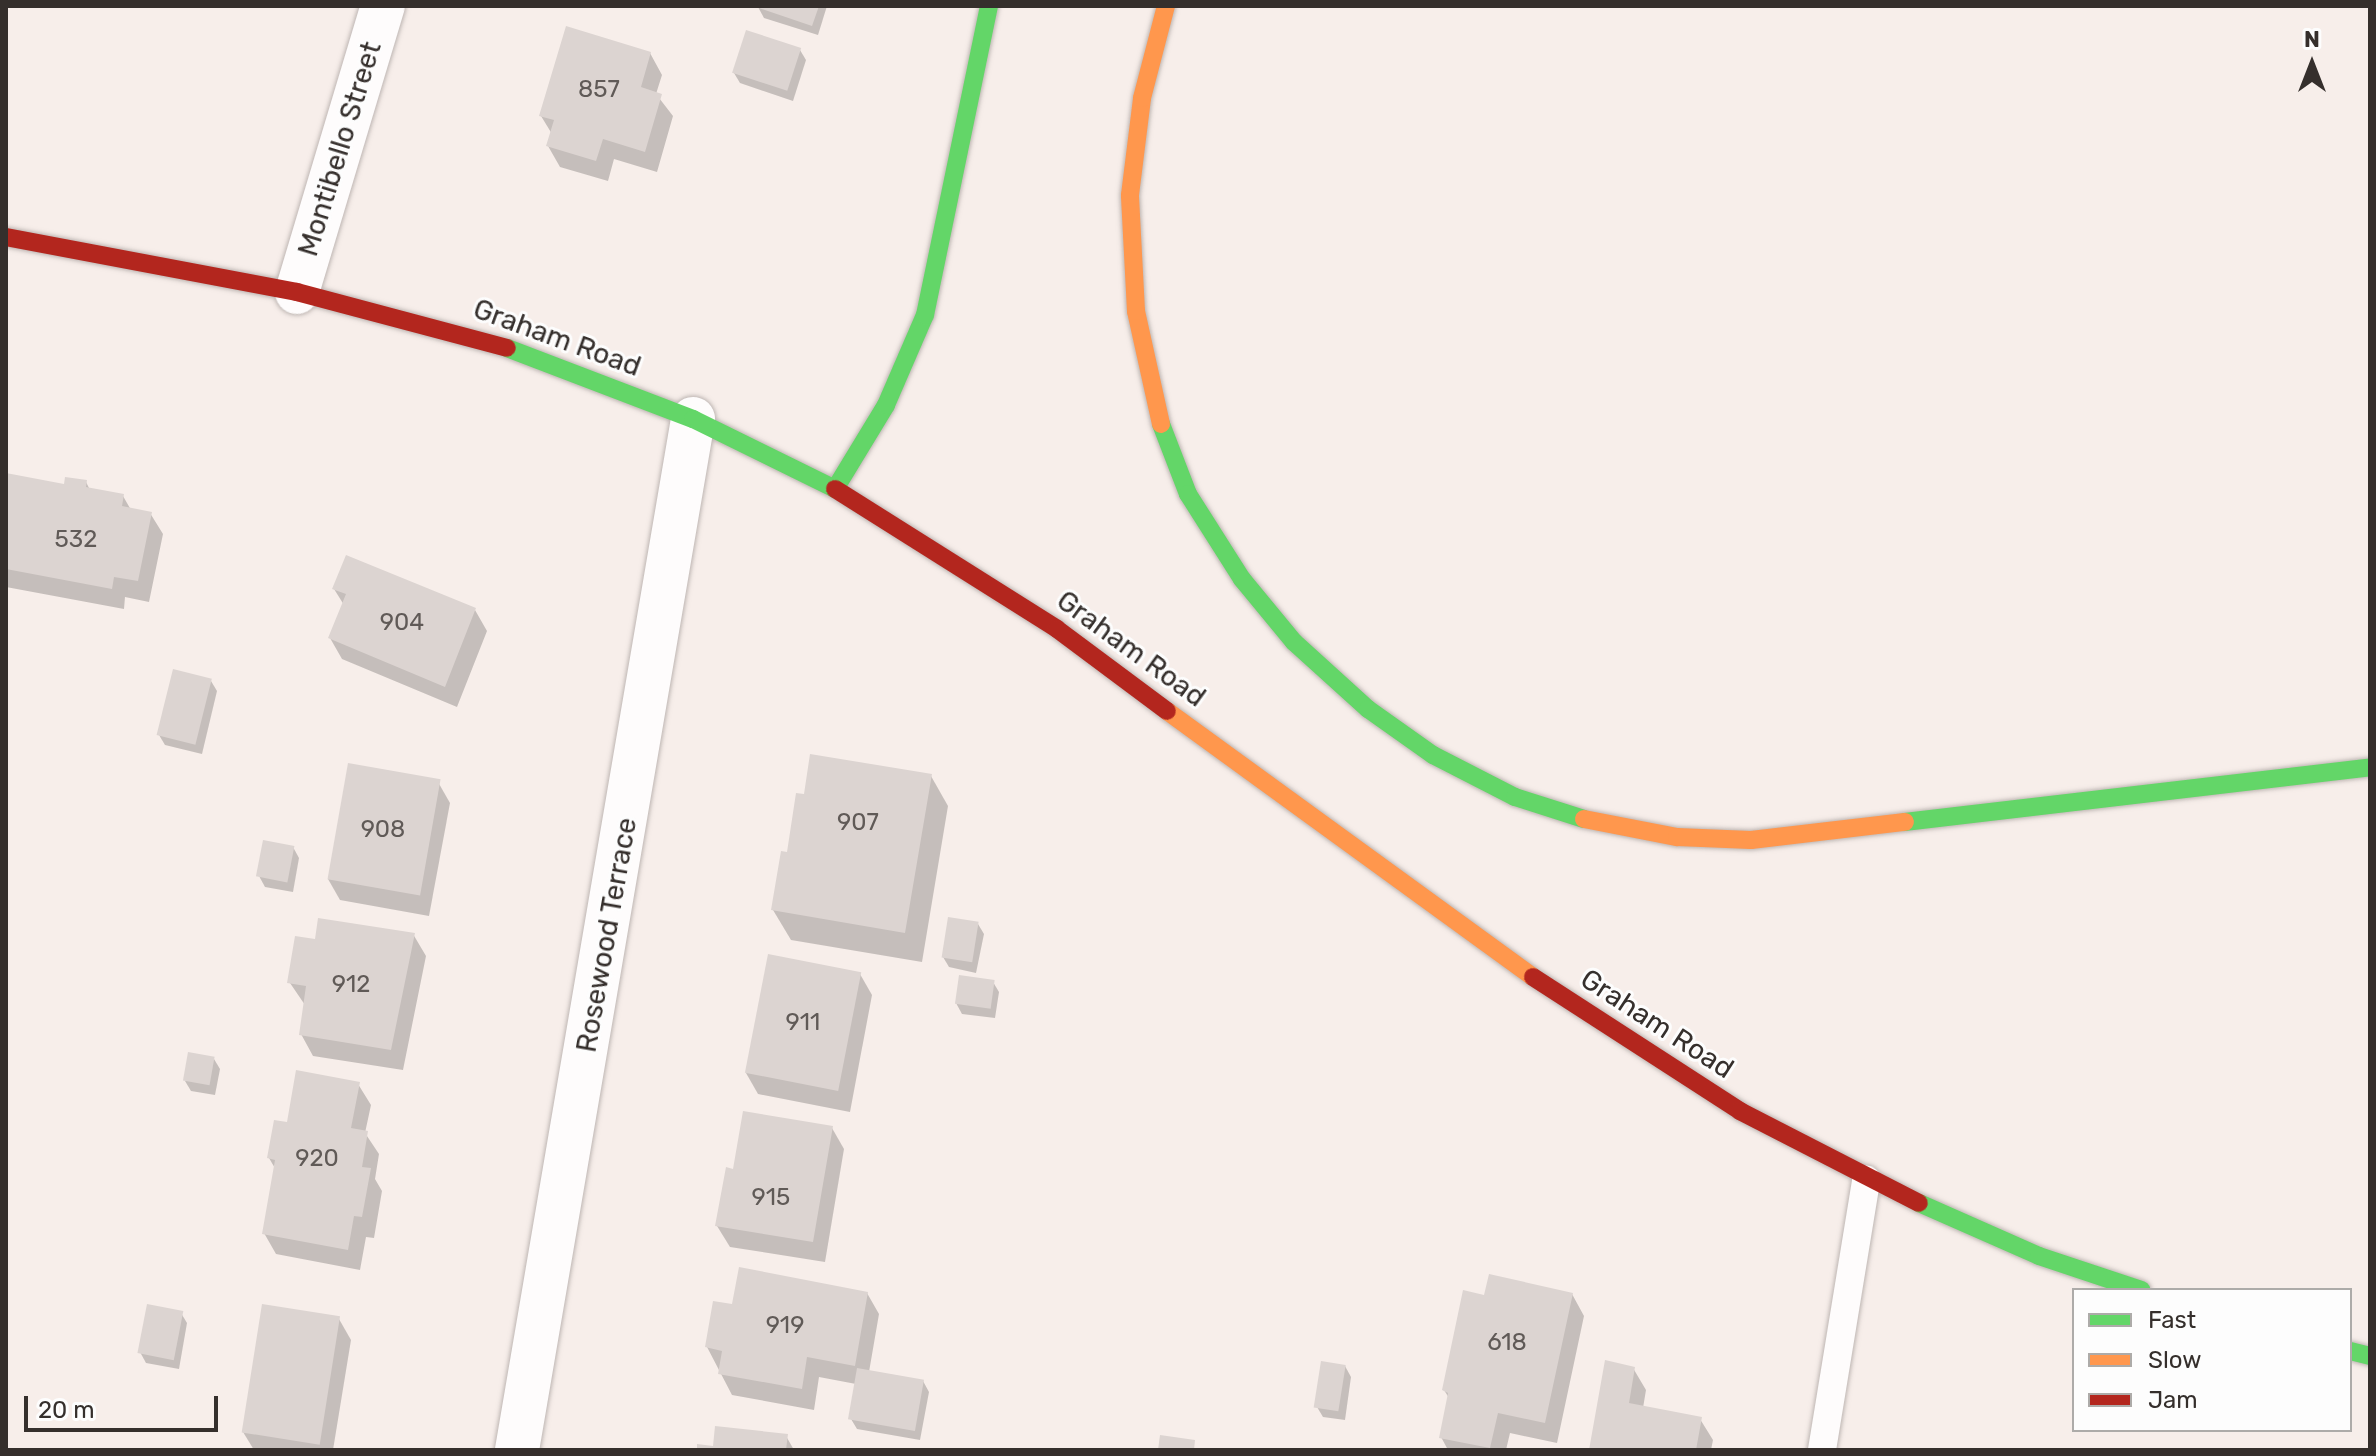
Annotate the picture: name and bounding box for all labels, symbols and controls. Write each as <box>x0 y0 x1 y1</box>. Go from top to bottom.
north arrow <box>2272 24 2352 104</box>
text: N <box>2304 26 2320 53</box>
street label: Montibello Street <box>291 38 389 260</box>
house number: 857 <box>578 76 620 104</box>
street label: Graham Road <box>469 292 645 384</box>
house number: 532 <box>55 526 97 554</box>
street label: Graham Road <box>1050 584 1212 714</box>
house number: 904 <box>380 609 424 637</box>
house number: 907 <box>837 809 879 837</box>
street label: Rosewood Terrace <box>570 815 644 1055</box>
house number: 908 <box>361 816 405 844</box>
street label: Graham Road <box>1574 962 1740 1086</box>
house number: 912 <box>332 971 370 999</box>
house number: 911 <box>786 1009 820 1037</box>
house number: 920 <box>295 1145 339 1173</box>
house number: 915 <box>752 1184 790 1212</box>
legend <box>2072 1288 2352 1432</box>
text: Fast <box>2148 1306 2196 1334</box>
house number: 919 <box>766 1312 804 1340</box>
house number: 618 <box>1487 1329 1527 1357</box>
text: Slow <box>2148 1346 2201 1374</box>
scale bar <box>28 1380 222 1430</box>
text: Jam <box>2148 1386 2198 1414</box>
text: 20 m <box>38 1396 95 1424</box>

